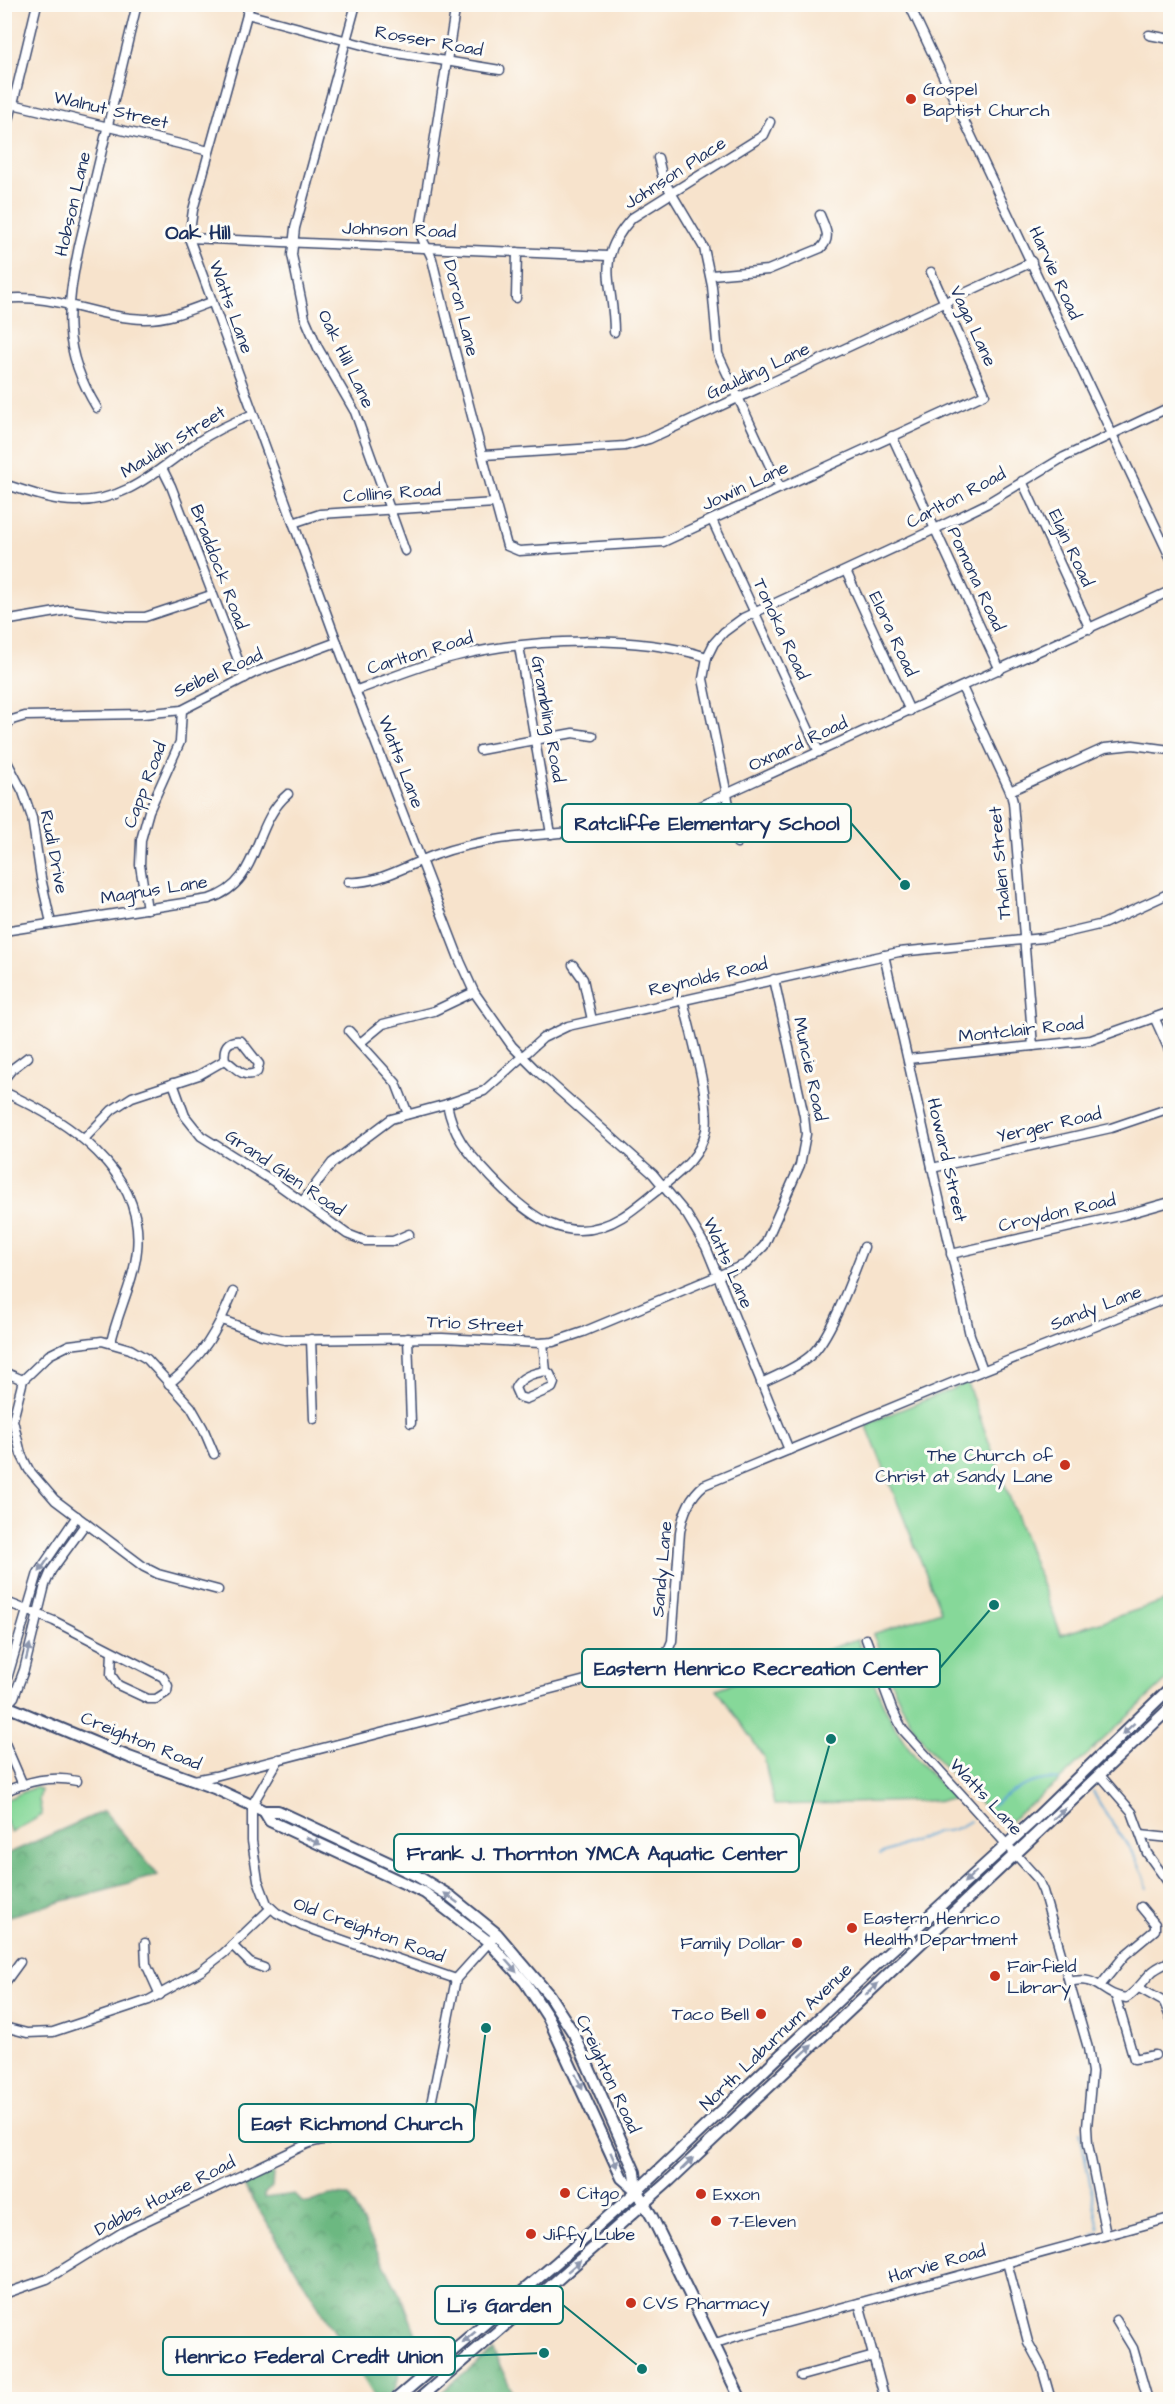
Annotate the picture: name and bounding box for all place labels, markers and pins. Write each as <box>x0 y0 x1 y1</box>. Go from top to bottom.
place label: Gospel Baptist Church <box>923 77 1050 123</box>
marker: Gospel Baptist Church <box>904 92 918 106</box>
callout: Ratcliffe Elementary School <box>562 804 851 842</box>
place label: The Church of Christ at Sandy Lane <box>875 1443 1053 1490</box>
marker: The Church of Christ at Sandy Lane <box>1058 1458 1072 1472</box>
callout: Eastern Henrico Recreation Center <box>582 1649 940 1687</box>
callout: Frank J. Thornton YMCA Aquatic Center <box>394 1834 799 1872</box>
place label: Eastern Henrico Health Department <box>864 1906 1019 1952</box>
marker: Eastern Henrico Health Department <box>845 1921 859 1935</box>
place label: Family Dollar <box>680 1931 785 1957</box>
marker: Family Dollar <box>790 1936 804 1950</box>
place label: Fairfield Library <box>1007 1954 1077 2001</box>
marker: Fairfield Library <box>988 1969 1002 1983</box>
place label: Taco Bell <box>672 2002 749 2027</box>
marker: Taco Bell <box>754 2007 768 2021</box>
callout: East Richmond Church <box>239 2104 474 2142</box>
place label: Citgo <box>577 2181 619 2207</box>
place label: Exxon <box>713 2182 760 2207</box>
marker: Citgo <box>558 2186 572 2200</box>
marker: Exxon <box>694 2187 708 2201</box>
place label: 7-Eleven <box>728 2209 796 2234</box>
marker: 7-Eleven <box>709 2214 723 2228</box>
place label: Jiffy Lube <box>543 2222 635 2248</box>
marker: Jiffy Lube <box>524 2227 538 2241</box>
callout: Li's Garden <box>435 2286 563 2324</box>
place label: CVS Pharmacy <box>643 2291 770 2317</box>
marker: CVS Pharmacy <box>624 2296 638 2310</box>
callout: Henrico Federal Credit Union <box>163 2337 455 2375</box>

